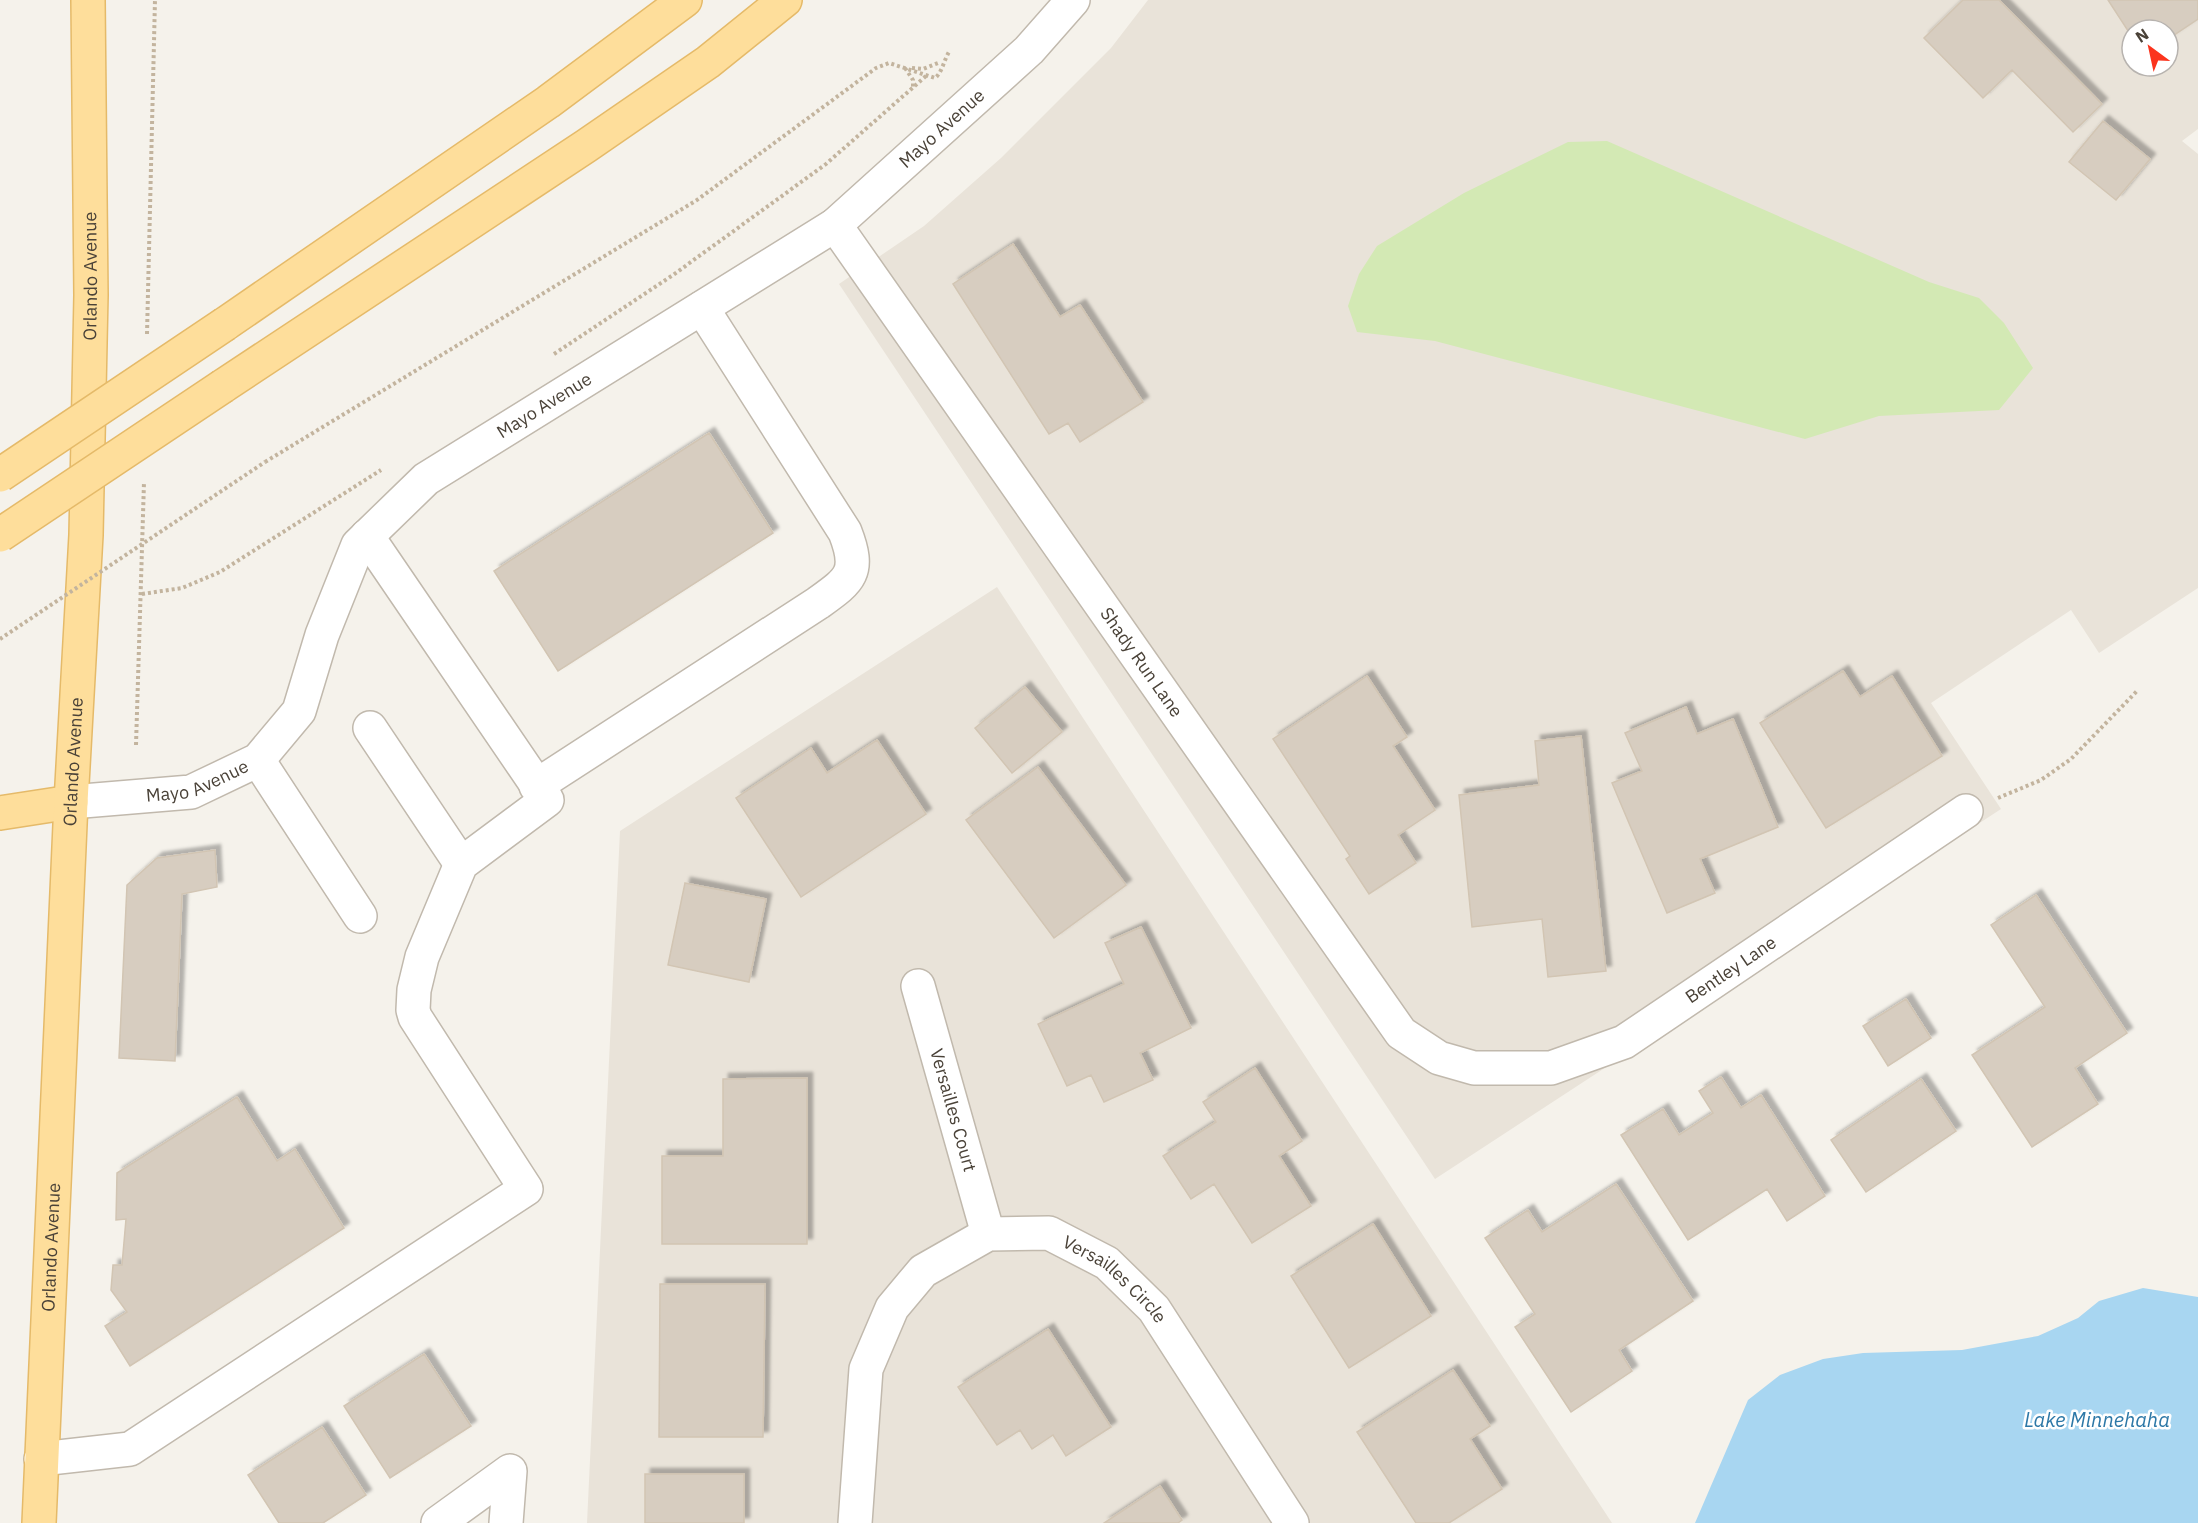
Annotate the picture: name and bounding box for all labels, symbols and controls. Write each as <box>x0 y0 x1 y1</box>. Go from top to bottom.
north arrow <box>2120 18 2180 78</box>
text: N <box>2132 24 2152 47</box>
street label: Mayo Avenue <box>894 84 989 173</box>
street label: Orlando Avenue <box>78 211 102 341</box>
street label: Mayo Avenue <box>492 367 596 443</box>
street label: Shady Run Lane <box>1095 603 1188 722</box>
street label: Orlando Avenue <box>58 697 88 827</box>
street label: Mayo Avenue <box>145 754 252 807</box>
street label: Bentley Lane <box>1681 930 1781 1008</box>
street label: Versailles Court <box>925 1046 982 1174</box>
street label: Orlando Avenue <box>36 1182 65 1312</box>
street label: Versailles Circle <box>1059 1230 1172 1327</box>
water label: Lake Minnehaha <box>2024 1406 2170 1433</box>

